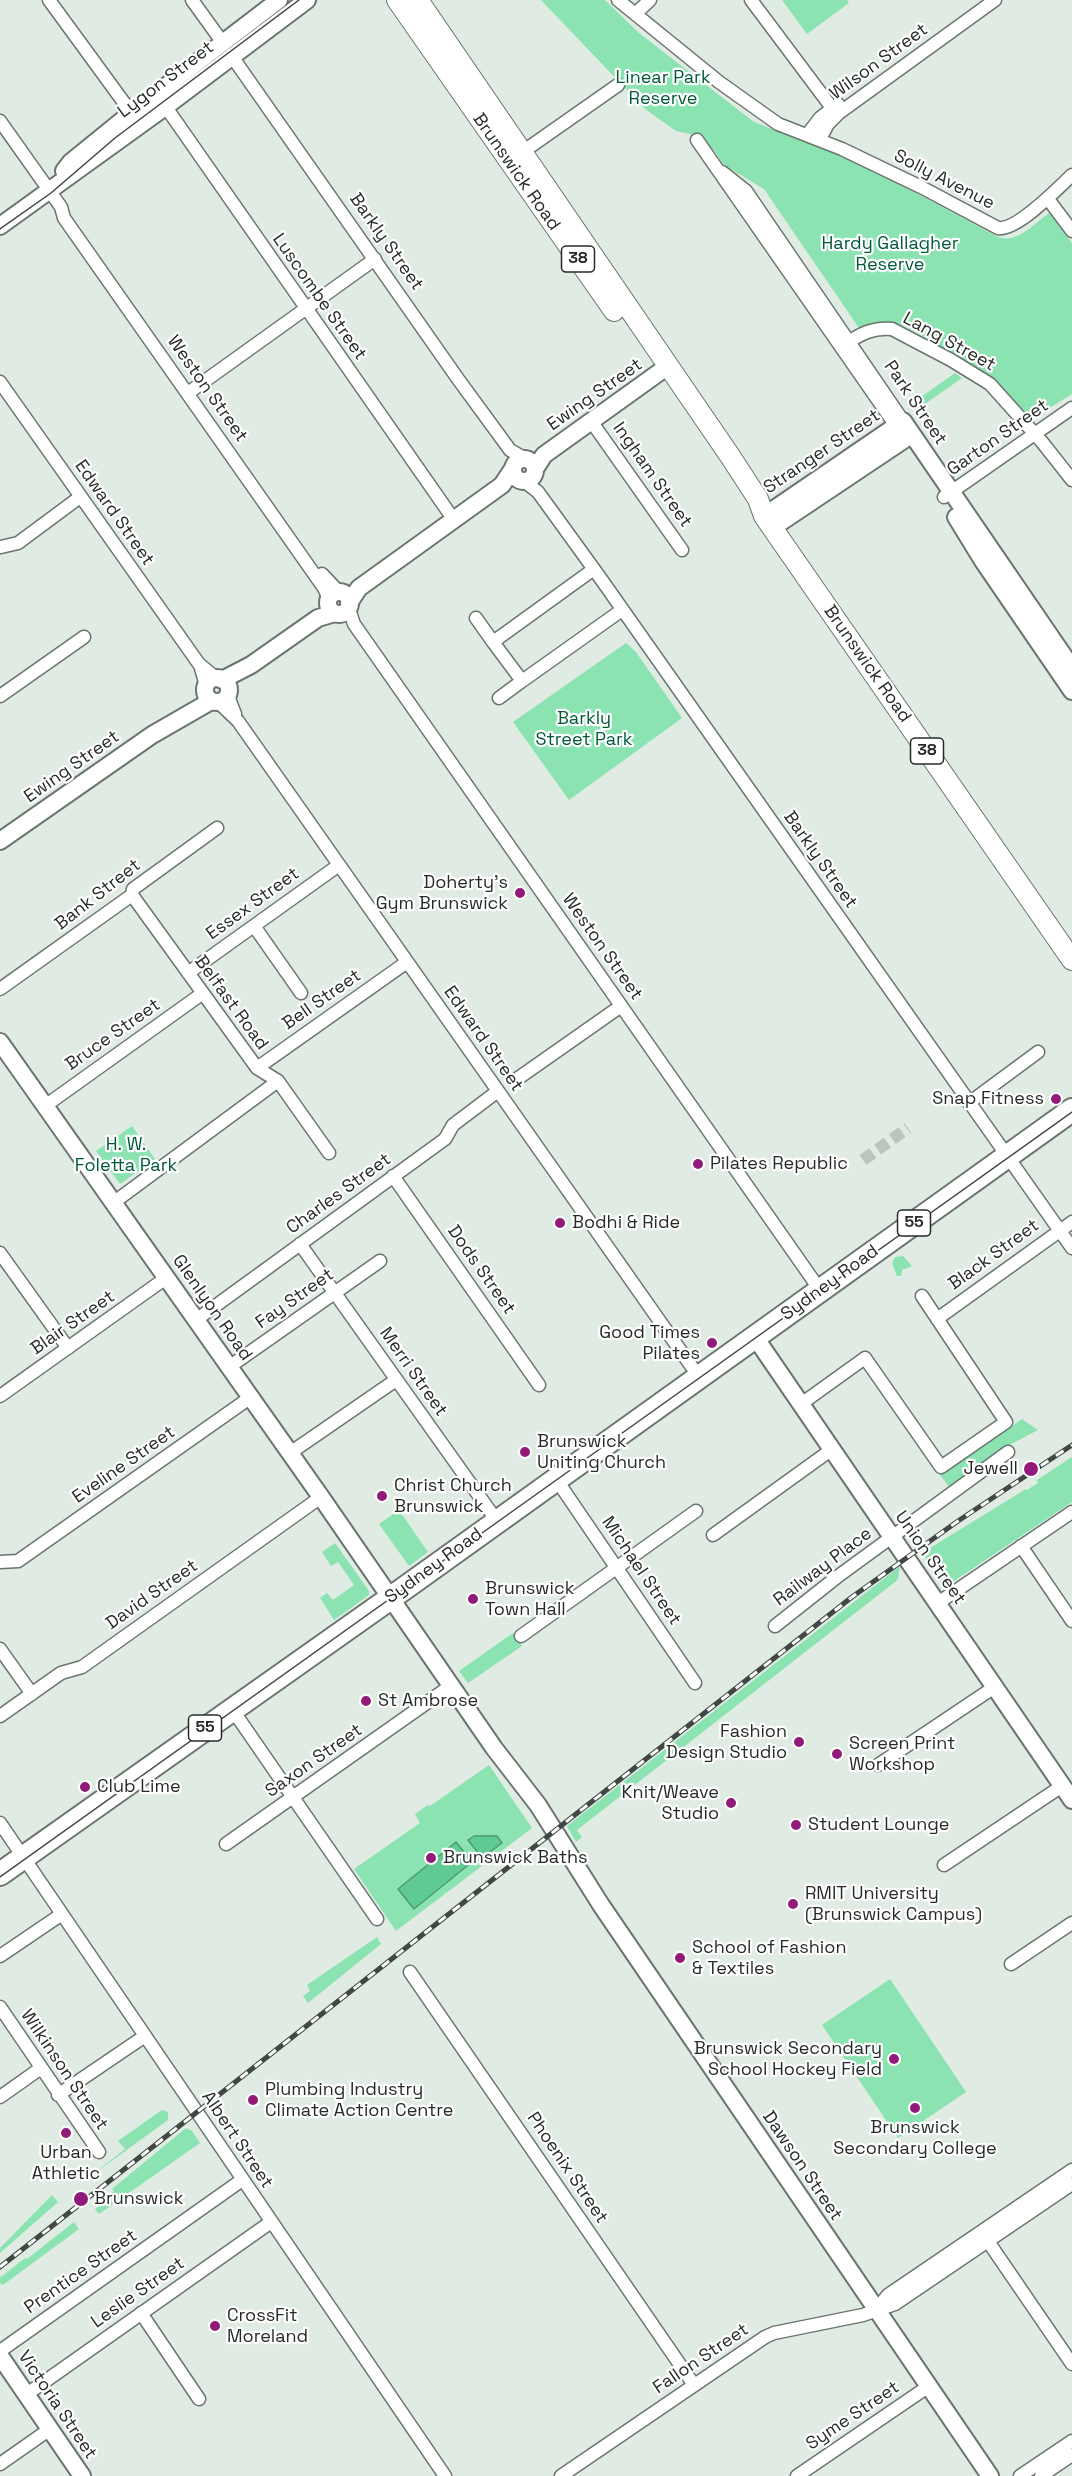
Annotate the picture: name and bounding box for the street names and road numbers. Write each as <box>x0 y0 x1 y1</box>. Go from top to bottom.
street label: Wilson Street <box>826 19 932 105</box>
street label: Lygon Street <box>114 37 218 123</box>
street label: Brunswick Road <box>468 109 564 235</box>
street label: Solly Avenue <box>890 145 998 215</box>
street label: Barkly Street <box>345 189 427 295</box>
street label: Luscombe Street <box>267 230 371 364</box>
road number: 38 <box>562 246 594 272</box>
street label: Lang Street <box>899 308 999 376</box>
street label: Weston Street <box>162 332 252 446</box>
street label: Ewing Street <box>543 354 647 436</box>
street label: Park Street <box>879 357 951 449</box>
street label: Garton Street <box>943 395 1053 481</box>
street label: Stranger Street <box>760 405 884 499</box>
street label: Ingham Street <box>608 418 696 532</box>
street label: Edward Street <box>70 456 158 570</box>
street label: Brunswick Road <box>819 601 915 727</box>
street label: Ewing Street <box>20 726 124 808</box>
road number: 38 <box>910 738 944 764</box>
street label: Barkly Street <box>779 807 861 913</box>
street label: Bank Street <box>51 855 145 935</box>
street label: Essex Street <box>202 863 304 945</box>
street label: Weston Street <box>557 890 647 1004</box>
street label: Belfast Road <box>190 952 272 1054</box>
street label: Bell Street <box>279 965 365 1035</box>
street label: Edward Street <box>439 982 527 1096</box>
street label: Bruce Street <box>61 994 165 1076</box>
street label: Charles Street <box>283 1149 395 1239</box>
road number: 55 <box>898 1210 930 1236</box>
street label: Black Street <box>945 1215 1043 1295</box>
street label: Dods Street <box>442 1221 520 1319</box>
street label: Sydney Road <box>777 1240 883 1326</box>
street label: Glenlyon Road <box>167 1251 257 1365</box>
street label: Fay Street <box>252 1264 338 1334</box>
street label: Blair Street <box>27 1286 119 1360</box>
street label: Merri Street <box>374 1323 452 1421</box>
street label: Eveline Street <box>69 1422 179 1508</box>
street label: Union Street <box>890 1507 970 1609</box>
street label: Michael Street <box>597 1512 685 1630</box>
street label: Sydney Road <box>381 1523 487 1609</box>
street label: Railway Place <box>770 1523 876 1611</box>
street label: David Street <box>102 1555 202 1635</box>
road number: 55 <box>188 1715 222 1741</box>
street label: Saxon Street <box>261 1720 367 1802</box>
street label: Wilkinson Street <box>16 2006 112 2134</box>
street label: Albert Street <box>197 2087 277 2193</box>
street label: Dawson Street <box>757 2107 847 2225</box>
street label: Phoenix Street <box>522 2108 612 2228</box>
street label: Prentice Street <box>21 2225 141 2319</box>
street label: Leslie Street <box>87 2253 189 2333</box>
street label: Fallon Street <box>649 2319 753 2399</box>
street label: Victoria Street <box>13 2347 101 2463</box>
street label: Syme Street <box>802 2377 904 2455</box>

